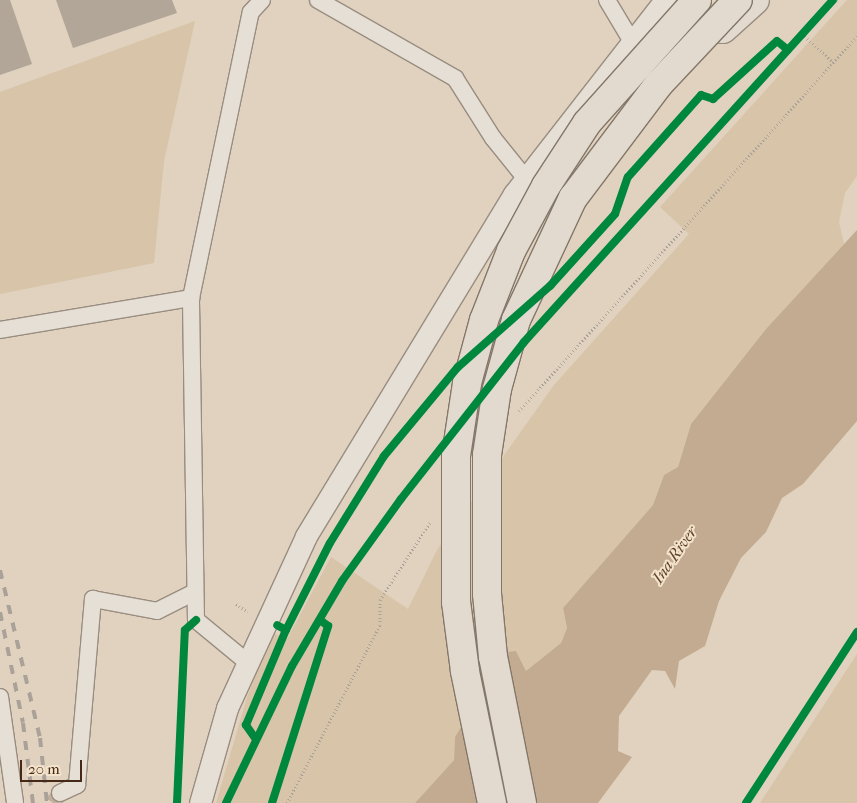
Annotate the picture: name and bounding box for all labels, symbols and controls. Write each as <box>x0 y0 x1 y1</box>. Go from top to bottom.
water label: Ina River <box>648 523 702 587</box>
scale bar <box>22 750 85 782</box>
text: 20 m <box>28 760 60 778</box>

